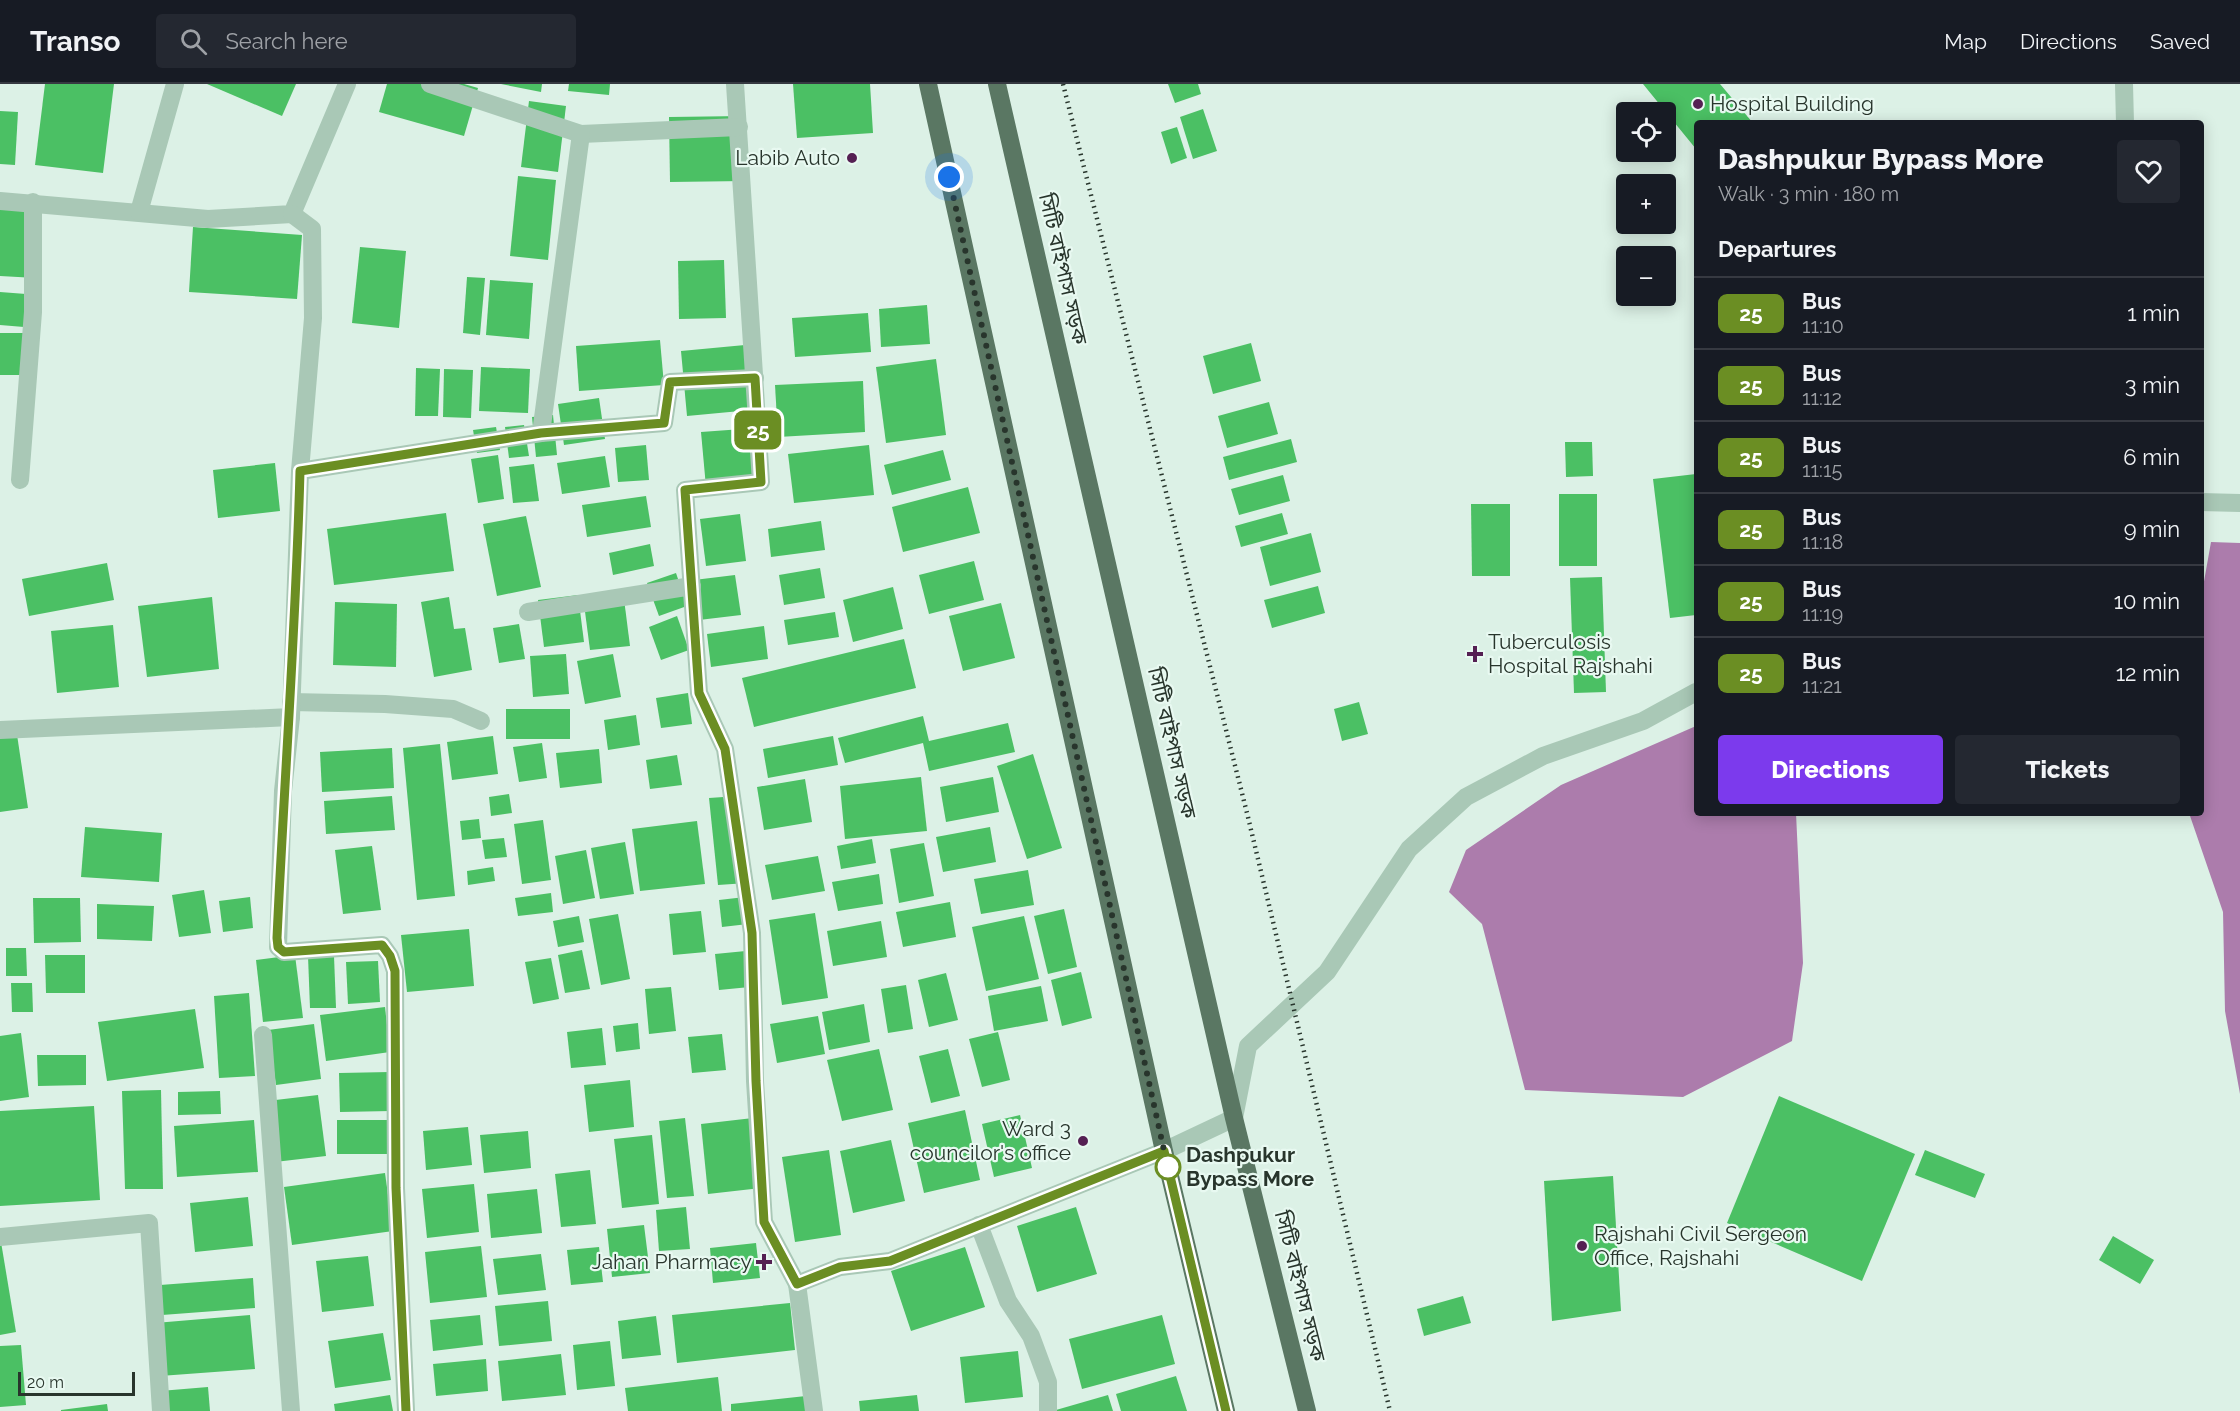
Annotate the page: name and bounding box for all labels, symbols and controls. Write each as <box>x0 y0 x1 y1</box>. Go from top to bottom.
search box <box>156 14 576 68</box>
text: Transo <box>30 25 120 58</box>
icon: search <box>177 25 210 58</box>
text: Search here <box>225 28 348 54</box>
text: Map <box>1944 29 1987 54</box>
text: Directions <box>2020 29 2117 54</box>
text: Saved <box>2150 29 2210 54</box>
place label: Hospital Building <box>1710 91 1874 116</box>
marker: Hospital Building <box>1691 97 1705 111</box>
map controls <box>1616 102 1676 306</box>
button: locate <box>1616 102 1676 162</box>
button: heart <box>2117 140 2180 203</box>
text: Dashpukur Bypass More <box>1718 143 2043 176</box>
place label: Labib Auto <box>735 145 840 170</box>
marker: Labib Auto <box>845 151 859 165</box>
your location <box>934 162 964 192</box>
button: + <box>1616 174 1676 234</box>
text: Walk · 3 min · 180 m <box>1718 182 1899 206</box>
street label: সিটি বাইপাস সড়ক <box>1034 190 1093 348</box>
text: Departures <box>1718 236 1836 262</box>
button: − <box>1616 246 1676 306</box>
text: Bus <box>1802 288 1841 314</box>
text: 1 min <box>2127 300 2180 326</box>
text: 25 <box>1739 301 1763 326</box>
text: 11:10 <box>1802 314 1844 338</box>
text: Bus <box>1802 360 1841 386</box>
text: 3 min <box>2125 372 2180 398</box>
text: 25 <box>1739 373 1763 398</box>
text: 11:12 <box>1802 386 1842 410</box>
line badge: 25 <box>731 410 785 450</box>
text: 25 <box>746 418 770 443</box>
text: Bus <box>1802 432 1841 458</box>
text: 6 min <box>2123 444 2180 470</box>
text: 25 <box>1739 445 1763 470</box>
text: 11:15 <box>1802 458 1842 482</box>
text: Bus <box>1802 504 1841 530</box>
text: 9 min <box>2124 516 2180 542</box>
text: 25 <box>1739 517 1763 542</box>
text: 11:18 <box>1802 530 1843 554</box>
text: Bus <box>1802 576 1841 602</box>
text: 10 min <box>2114 588 2180 614</box>
text: 25 <box>1739 589 1763 614</box>
text: 11:19 <box>1802 602 1843 626</box>
place label: Tuberculosis Hospital Rajshahi <box>1488 629 1653 678</box>
marker: Tuberculosis Hospital Rajshahi <box>1466 645 1484 663</box>
text: Bus <box>1802 648 1841 674</box>
text: 12 min <box>2116 660 2180 686</box>
text: 25 <box>1739 661 1763 686</box>
street label: সিটি বাইপাস সড়ক <box>1143 664 1202 822</box>
text: 11:21 <box>1802 674 1842 698</box>
button: Directions <box>1718 735 1943 804</box>
button: Tickets <box>1955 735 2180 804</box>
place label: Ward 3 councilor's office <box>910 1116 1071 1165</box>
marker: Ward 3 councilor's office <box>1076 1134 1090 1148</box>
place label: Dashpukur Bypass More <box>1186 1142 1315 1191</box>
marker: Dashpukur Bypass More <box>1155 1154 1181 1180</box>
street label: সিটি বাইপাস সড়ক <box>1269 1207 1332 1365</box>
place label: Rajshahi Civil Sergeon Office, Rajshahi <box>1594 1221 1807 1270</box>
marker: Rajshahi Civil Sergeon Office, Rajshahi <box>1575 1239 1589 1253</box>
place label: Jahan Pharmacy <box>592 1249 752 1274</box>
marker: Jahan Pharmacy <box>757 1255 771 1269</box>
scale bar <box>18 1369 135 1396</box>
text: 20 m <box>27 1373 64 1392</box>

